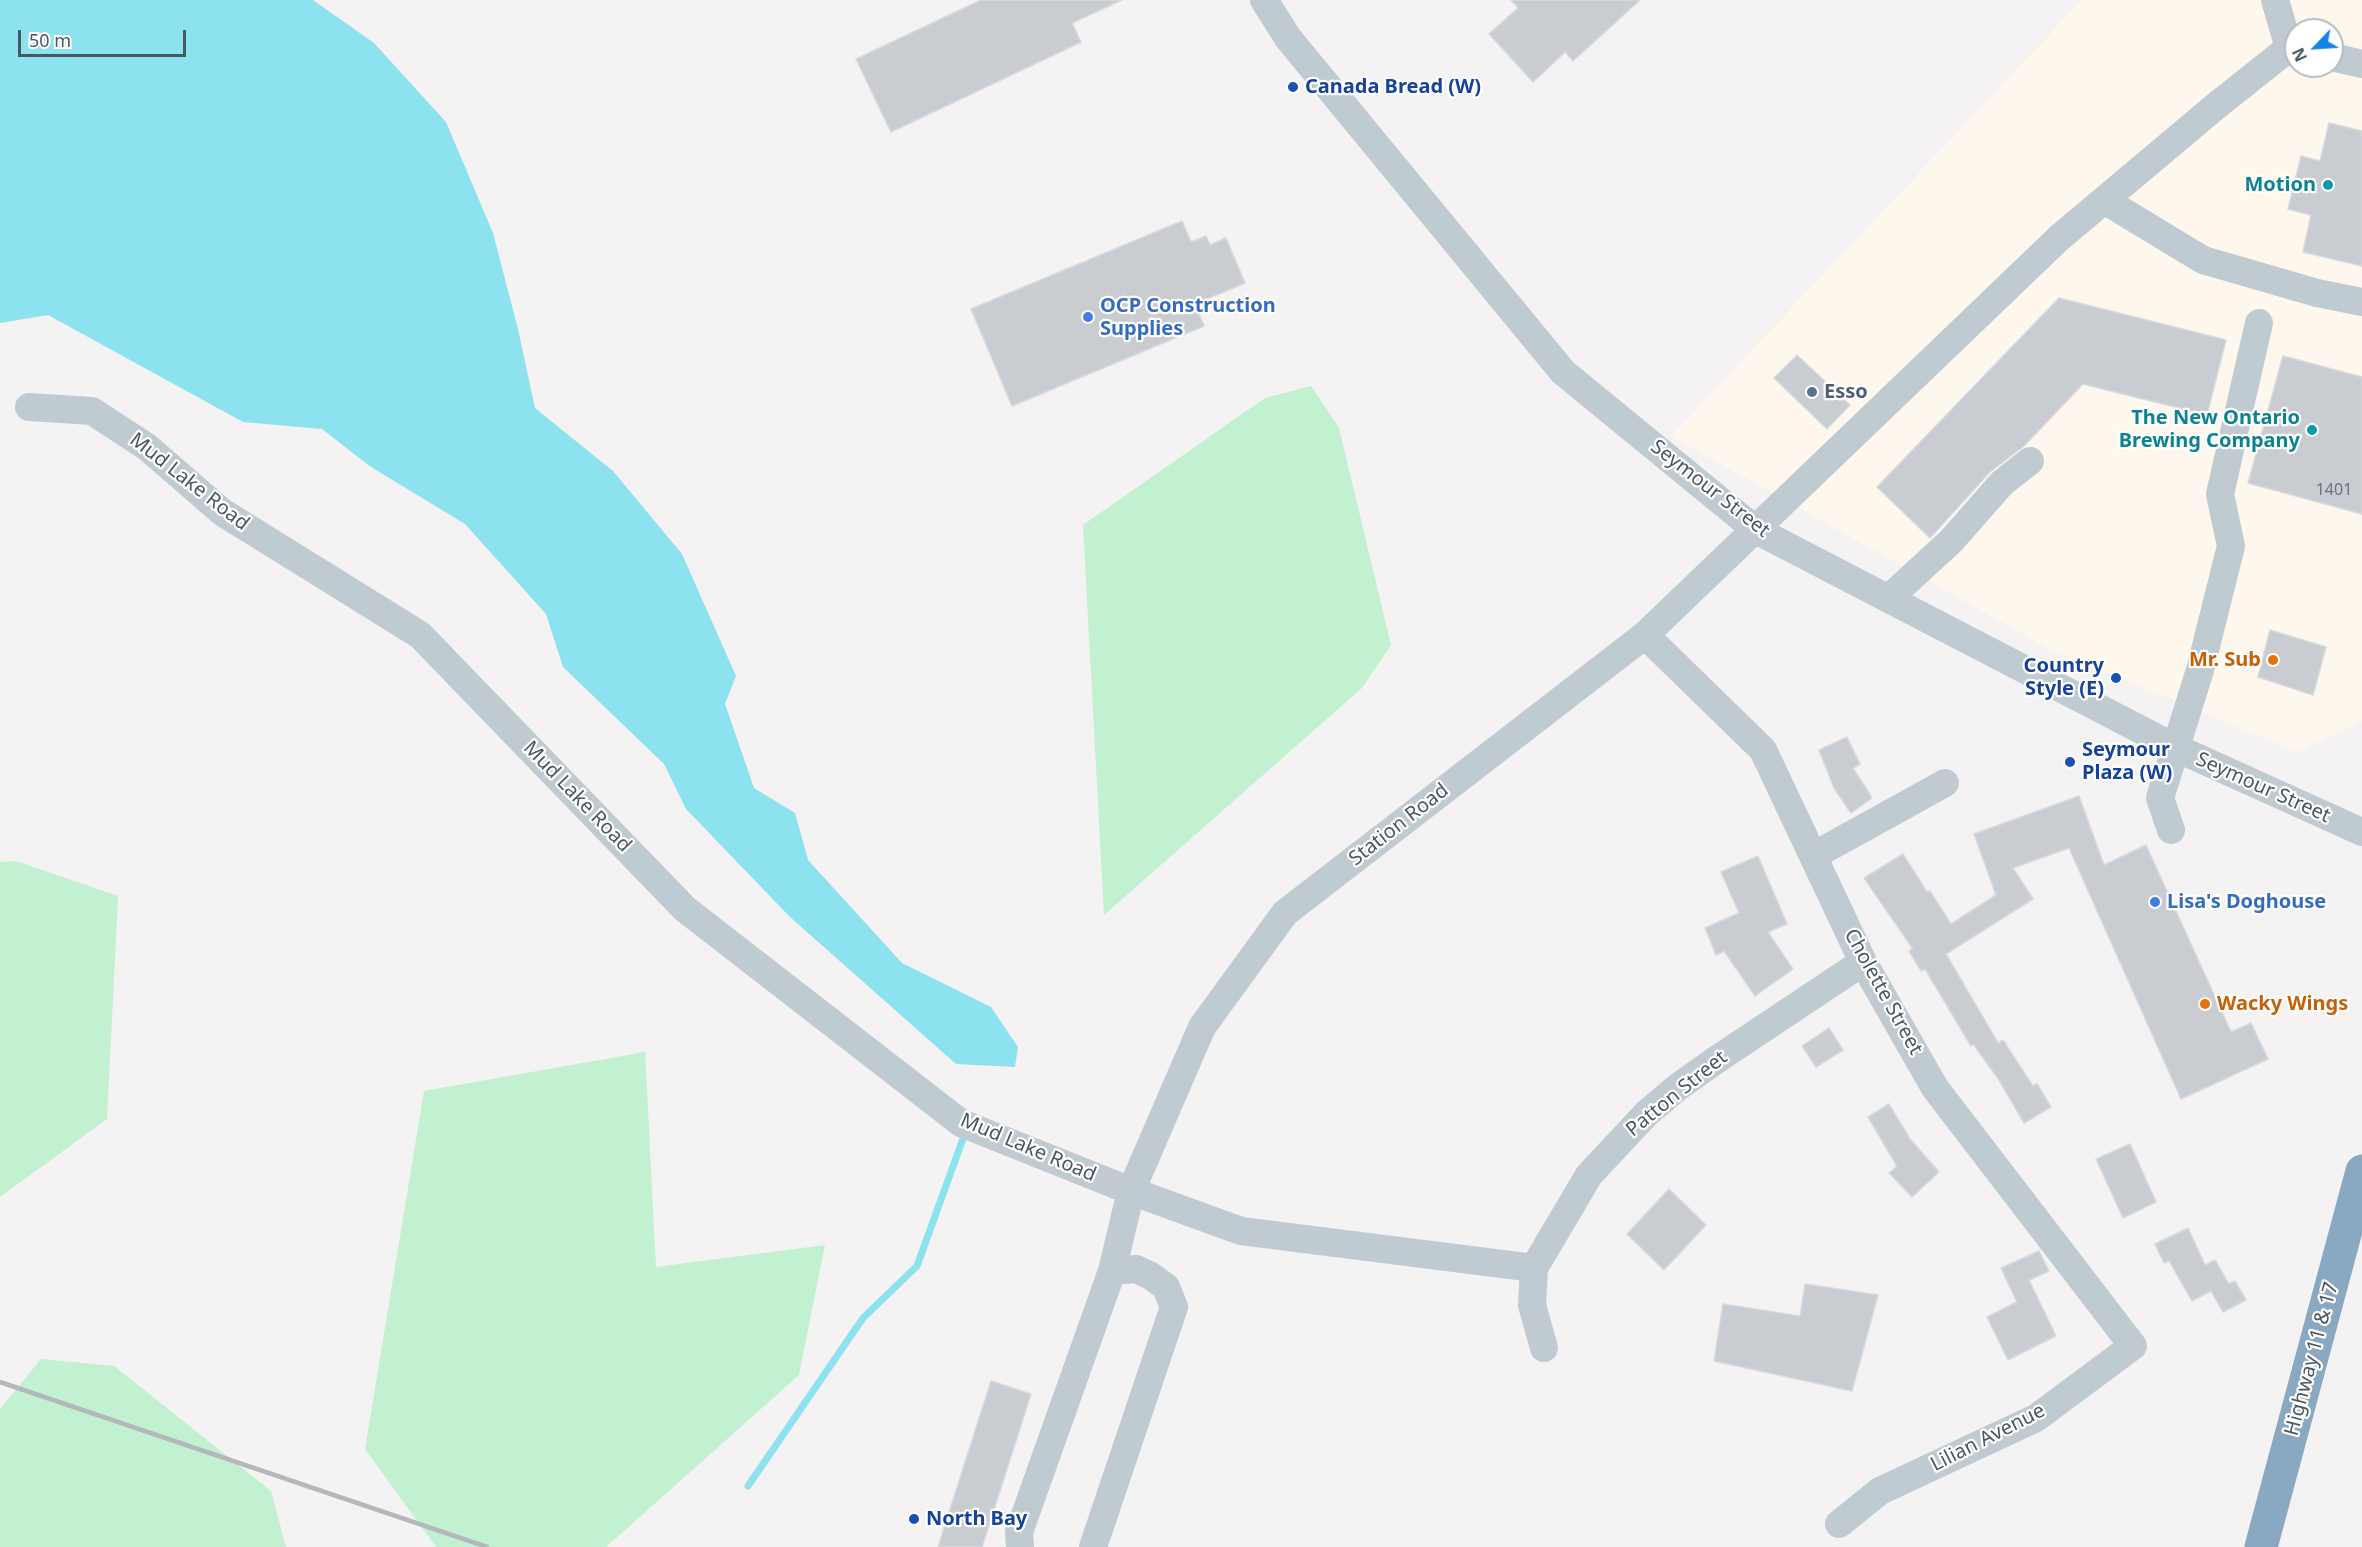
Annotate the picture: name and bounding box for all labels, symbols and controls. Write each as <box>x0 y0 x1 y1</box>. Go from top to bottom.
scale bar <box>21 18 189 56</box>
north arrow <box>2284 18 2344 78</box>
text: 50 m <box>29 28 71 52</box>
text: N <box>2287 44 2312 65</box>
place label: Canada Bread (W) <box>1305 75 1481 99</box>
marker: Canada Bread (W) <box>1286 80 1300 94</box>
place label: Motion <box>2244 173 2316 197</box>
marker: Motion <box>2321 178 2335 192</box>
place label: OCP Construction Supplies <box>1100 294 1276 341</box>
marker: OCP Construction Supplies <box>1081 310 1095 324</box>
place label: Esso <box>1824 380 1868 404</box>
marker: Esso <box>1805 385 1819 399</box>
place label: The New Ontario Brewing Company <box>2119 406 2300 453</box>
marker: The New Ontario Brewing Company <box>2305 423 2319 437</box>
street label: Mud Lake Road <box>125 428 253 536</box>
street label: Seymour Street <box>1646 435 1774 543</box>
house number: 1401 <box>2316 480 2352 500</box>
place label: Mr. Sub <box>2189 648 2261 672</box>
marker: Mr. Sub <box>2266 653 2280 667</box>
place label: Country Style (E) <box>2024 654 2104 701</box>
marker: Country Style (E) <box>2109 671 2123 685</box>
street label: Mud Lake Road <box>518 737 636 857</box>
place label: Seymour Plaza (W) <box>2082 738 2172 785</box>
street label: Seymour Street <box>2192 748 2334 828</box>
marker: Seymour Plaza (W) <box>2063 755 2077 769</box>
street label: Station Road <box>1345 779 1453 871</box>
place label: Lisa's Doghouse <box>2167 890 2326 914</box>
marker: Lisa's Doghouse <box>2148 895 2162 909</box>
street label: Cholette Street <box>1838 925 1928 1059</box>
place label: Wacky Wings <box>2217 992 2348 1016</box>
marker: Wacky Wings <box>2198 997 2212 1011</box>
street label: Patton Street <box>1622 1046 1732 1142</box>
street label: Mud Lake Road <box>957 1109 1099 1187</box>
street label: Highway 11 & 17 <box>2280 1280 2344 1438</box>
street label: Lilian Avenue <box>1927 1399 2049 1477</box>
place label: North Bay <box>926 1507 1027 1531</box>
marker: North Bay <box>907 1512 921 1526</box>

